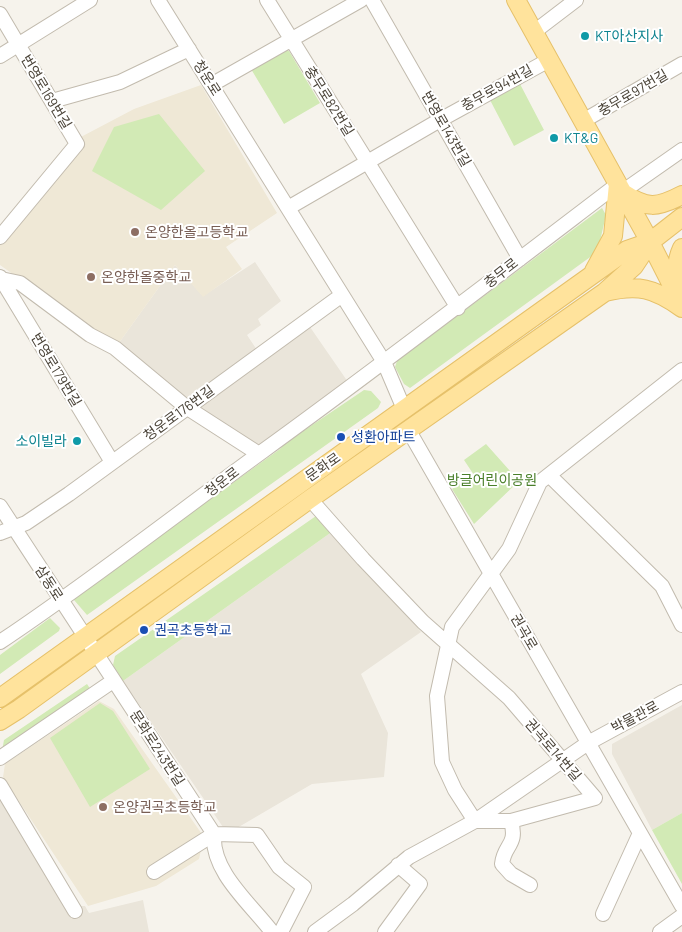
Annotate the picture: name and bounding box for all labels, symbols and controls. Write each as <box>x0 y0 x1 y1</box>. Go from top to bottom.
place label: KT아산지사 <box>595 28 663 44</box>
marker: KT아산지사 <box>579 30 591 42</box>
street label: 번영로169번길 <box>17 52 75 132</box>
street label: 청운로 <box>190 57 224 99</box>
street label: 충무로94번길 <box>458 61 536 115</box>
street label: 충무로82번길 <box>301 63 357 139</box>
street label: 충무로97번길 <box>595 66 671 120</box>
street label: 번영로143번길 <box>418 88 474 170</box>
place label: KT&G <box>564 130 598 146</box>
marker: KT&G <box>548 132 560 144</box>
place label: 온양한올고등학교 <box>145 224 248 240</box>
marker: 온양한올고등학교 <box>129 226 141 238</box>
street label: 충무로 <box>481 254 521 292</box>
place label: 온양한올중학교 <box>101 269 191 285</box>
marker: 온양한올중학교 <box>85 271 97 283</box>
street label: 번영로179번길 <box>27 330 85 410</box>
street label: 청운로176번길 <box>140 382 218 444</box>
place label: 성환아파트 <box>351 429 415 445</box>
marker: 성환아파트 <box>335 431 347 443</box>
place label: 소이빌라 <box>15 433 67 449</box>
marker: 소이빌라 <box>71 435 83 447</box>
street label: 문화로 <box>302 449 344 485</box>
street label: 청운로 <box>202 464 242 500</box>
park label: 방글어린이공원 <box>447 472 537 488</box>
street label: 삼동로 <box>31 562 67 604</box>
street label: 권곡로 <box>507 611 541 653</box>
place label: 권곡초등학교 <box>154 622 231 638</box>
marker: 권곡초등학교 <box>138 624 150 636</box>
street label: 박물관로 <box>608 697 662 737</box>
street label: 문화로243번길 <box>126 707 188 789</box>
street label: 권곡로14번길 <box>521 715 585 785</box>
place label: 온양권곡초등학교 <box>113 799 216 815</box>
marker: 온양권곡초등학교 <box>97 801 109 813</box>

